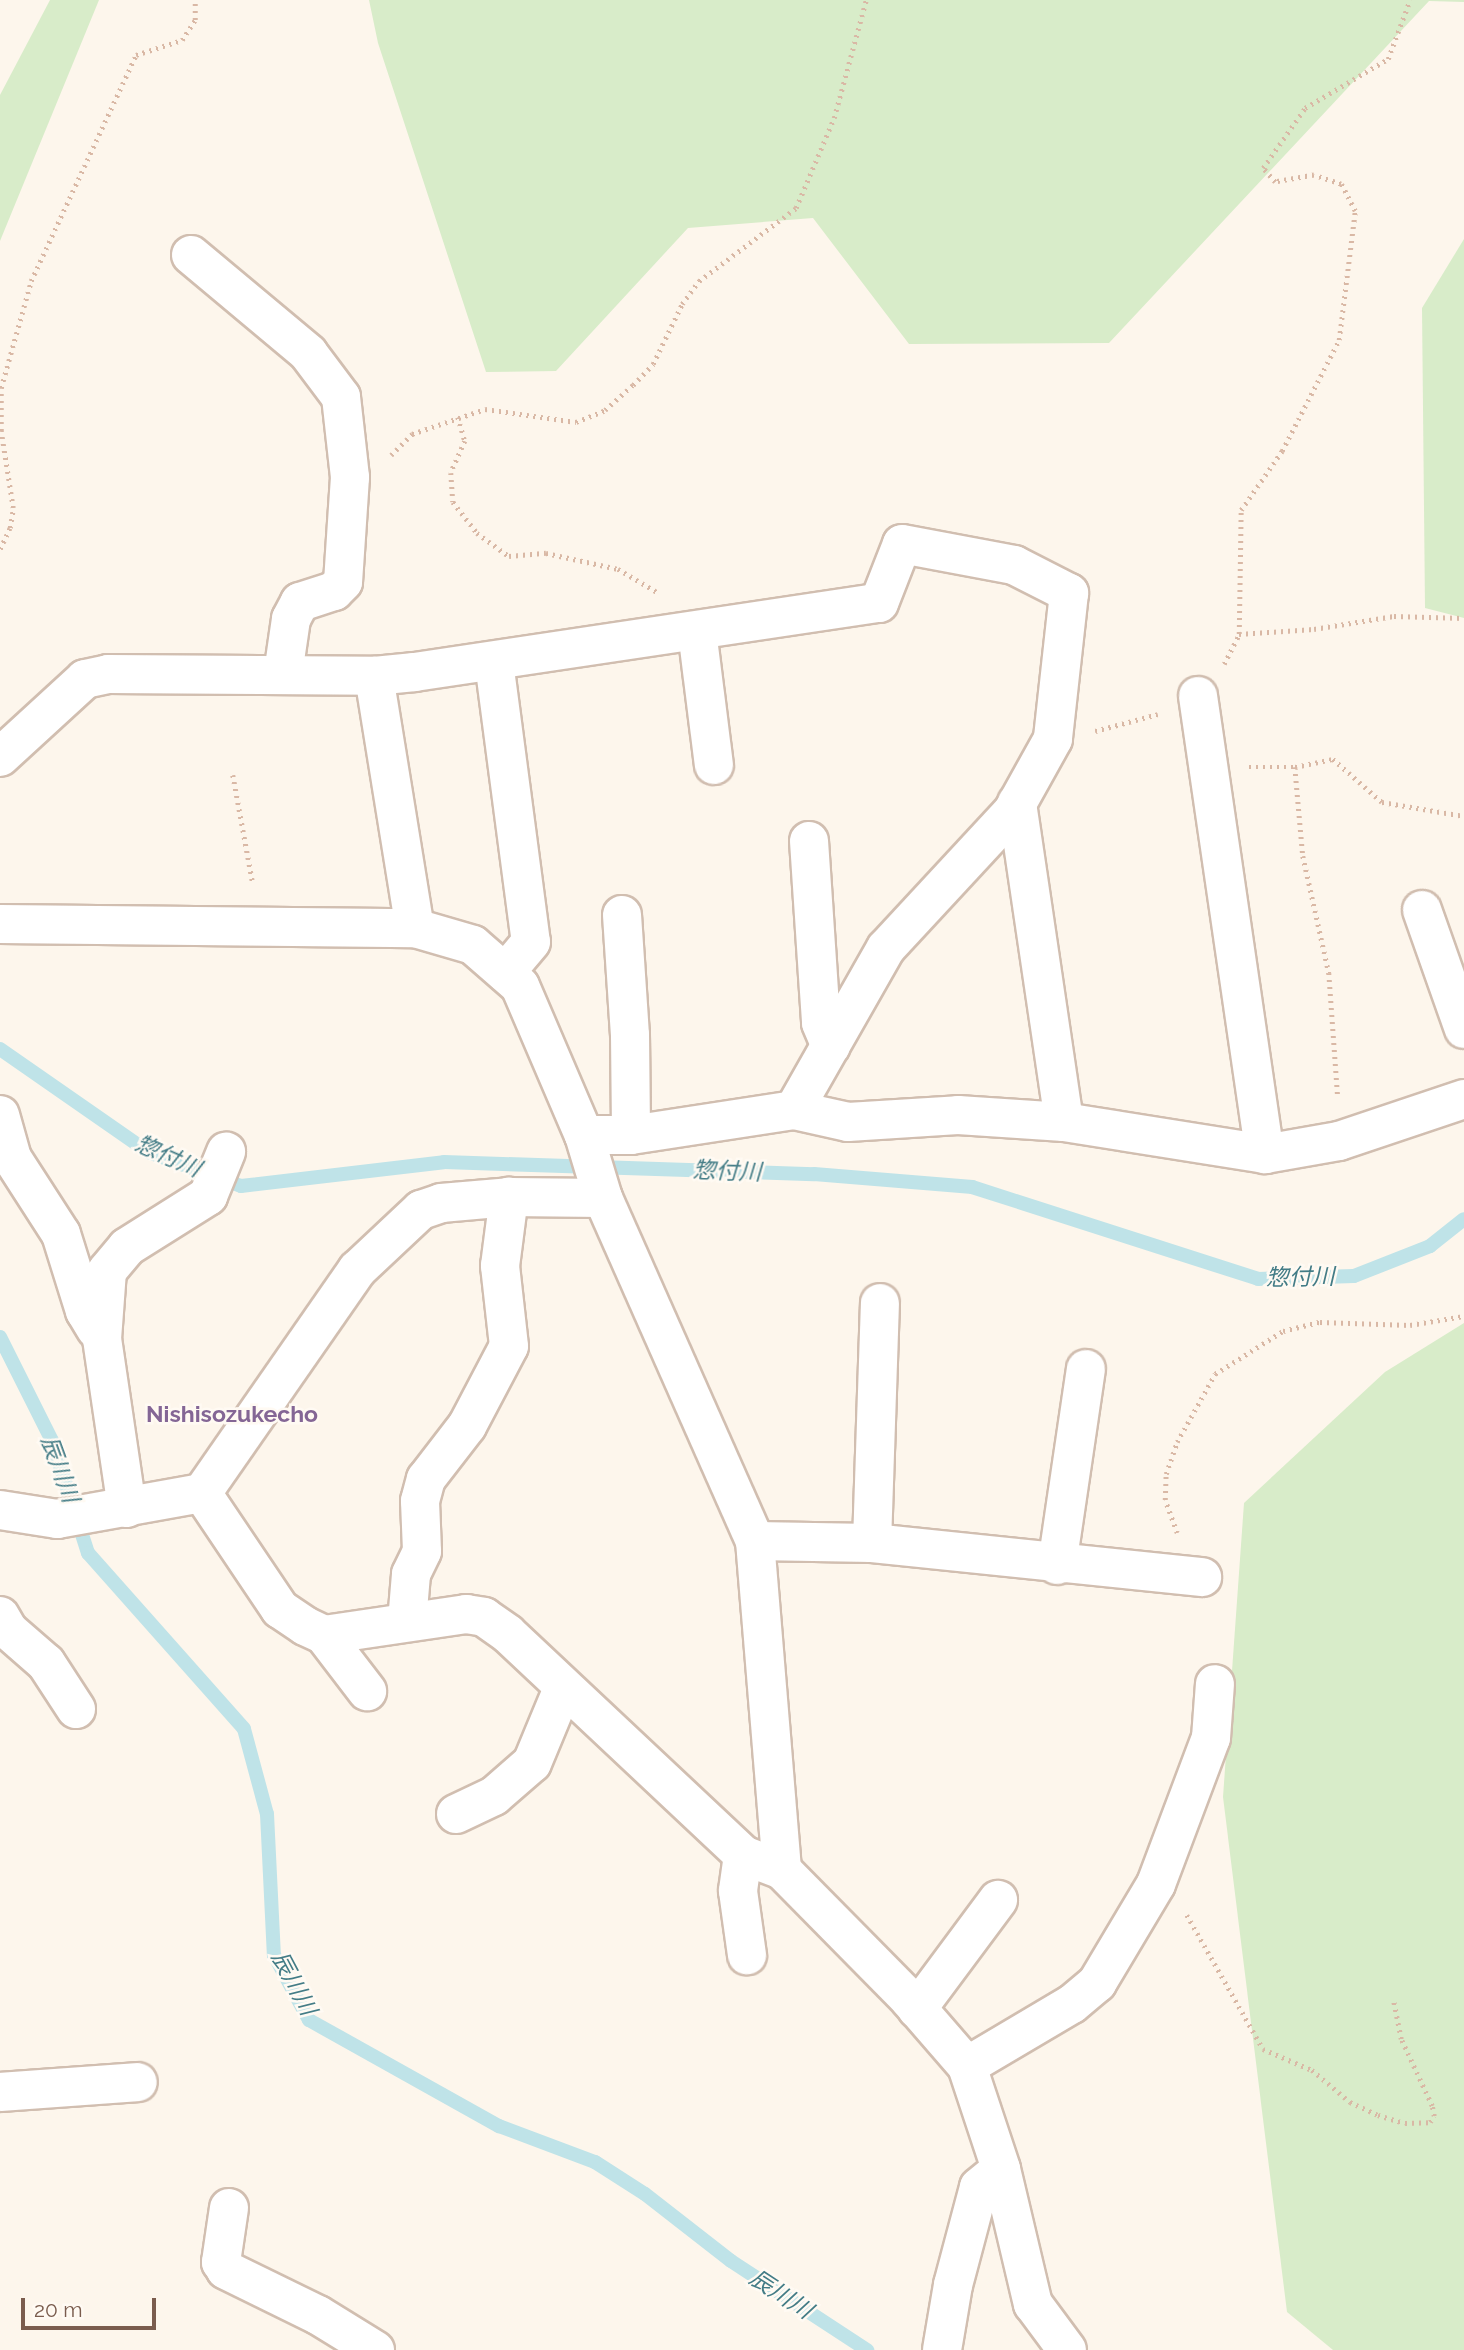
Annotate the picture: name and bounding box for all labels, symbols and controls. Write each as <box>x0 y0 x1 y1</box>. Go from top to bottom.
water label: 惣付川 <box>131 1129 205 1183</box>
water label: 惣付川 <box>692 1156 762 1186</box>
water label: 惣付川 <box>1265 1263 1335 1291</box>
district label: Nishisozukecho <box>146 1400 318 1428</box>
water label: 辰川川 <box>35 1432 85 1506</box>
water label: 辰川川 <box>266 1946 322 2020</box>
water label: 辰川川 <box>745 2264 817 2324</box>
scale bar <box>24 2284 159 2328</box>
text: 20 m <box>34 2297 82 2322</box>

